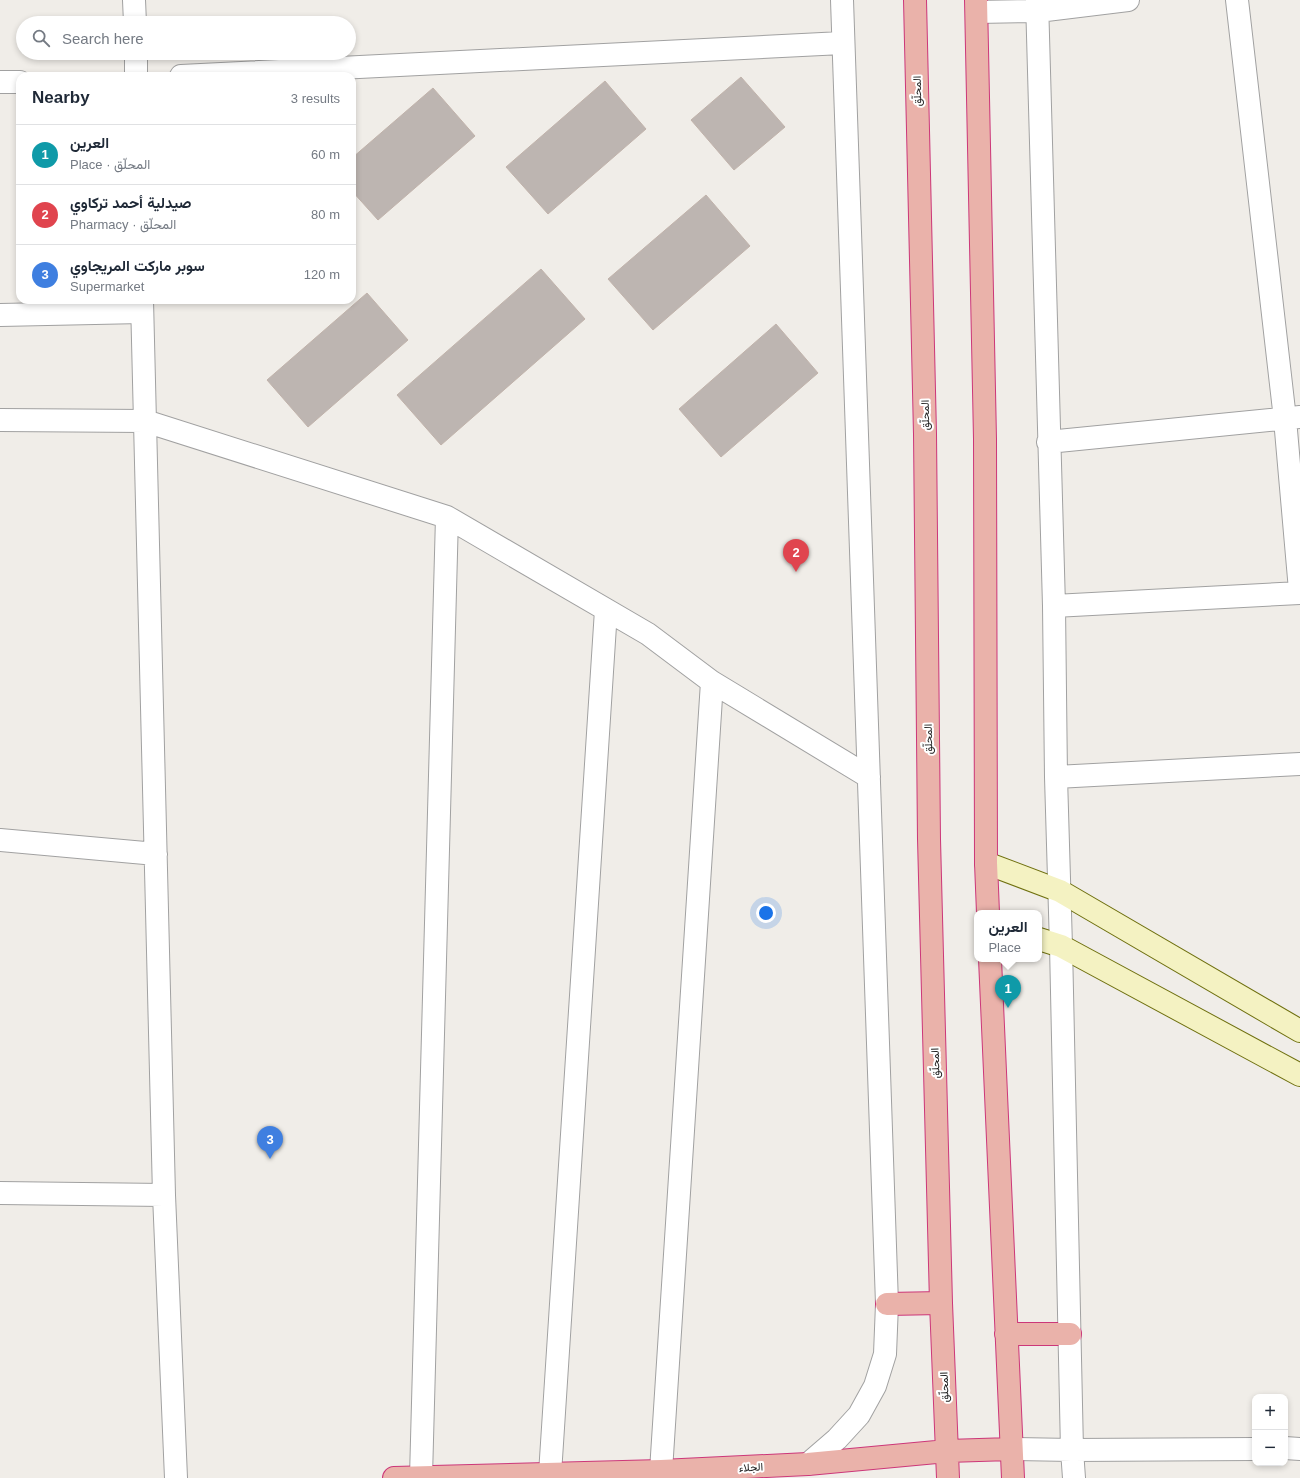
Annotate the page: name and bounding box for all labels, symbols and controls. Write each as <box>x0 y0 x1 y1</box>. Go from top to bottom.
search box <box>16 16 356 60</box>
icon: search <box>30 27 52 49</box>
text: Search here <box>62 30 144 47</box>
street label: المحلّق <box>910 76 924 106</box>
text: Nearby <box>32 88 90 107</box>
text: 3 results <box>291 91 340 106</box>
text: العرين <box>70 134 109 151</box>
text: 1 <box>41 147 49 162</box>
text: 60 m <box>311 147 340 162</box>
text: Place · المحلّق <box>70 157 150 172</box>
text: صيدلية أحمد تركاوي <box>70 194 191 211</box>
text: 2 <box>41 207 49 222</box>
text: 80 m <box>311 207 340 222</box>
text: Pharmacy · المحلّق <box>70 217 176 232</box>
text: سوبر ماركت المريجاوي <box>70 257 205 274</box>
text: 3 <box>41 267 49 282</box>
text: 120 m <box>304 267 340 282</box>
text: Supermarket <box>70 279 144 294</box>
street label: المحلّق <box>918 400 932 430</box>
pin: 2 <box>783 539 809 572</box>
street label: المحلّق <box>921 724 935 754</box>
your location <box>756 903 776 923</box>
popup <box>974 910 1042 962</box>
text: العرين <box>988 918 1028 935</box>
text: Place <box>988 940 1021 955</box>
pin: 1 <box>995 975 1021 1008</box>
street label: المحلّق <box>928 1047 943 1079</box>
pin: 3 <box>257 1126 283 1159</box>
street label: المحلّق <box>937 1371 952 1403</box>
map controls <box>1252 1394 1288 1466</box>
button: + <box>1252 1394 1288 1430</box>
button: − <box>1252 1430 1288 1466</box>
street label: الجلاء <box>739 1460 764 1475</box>

